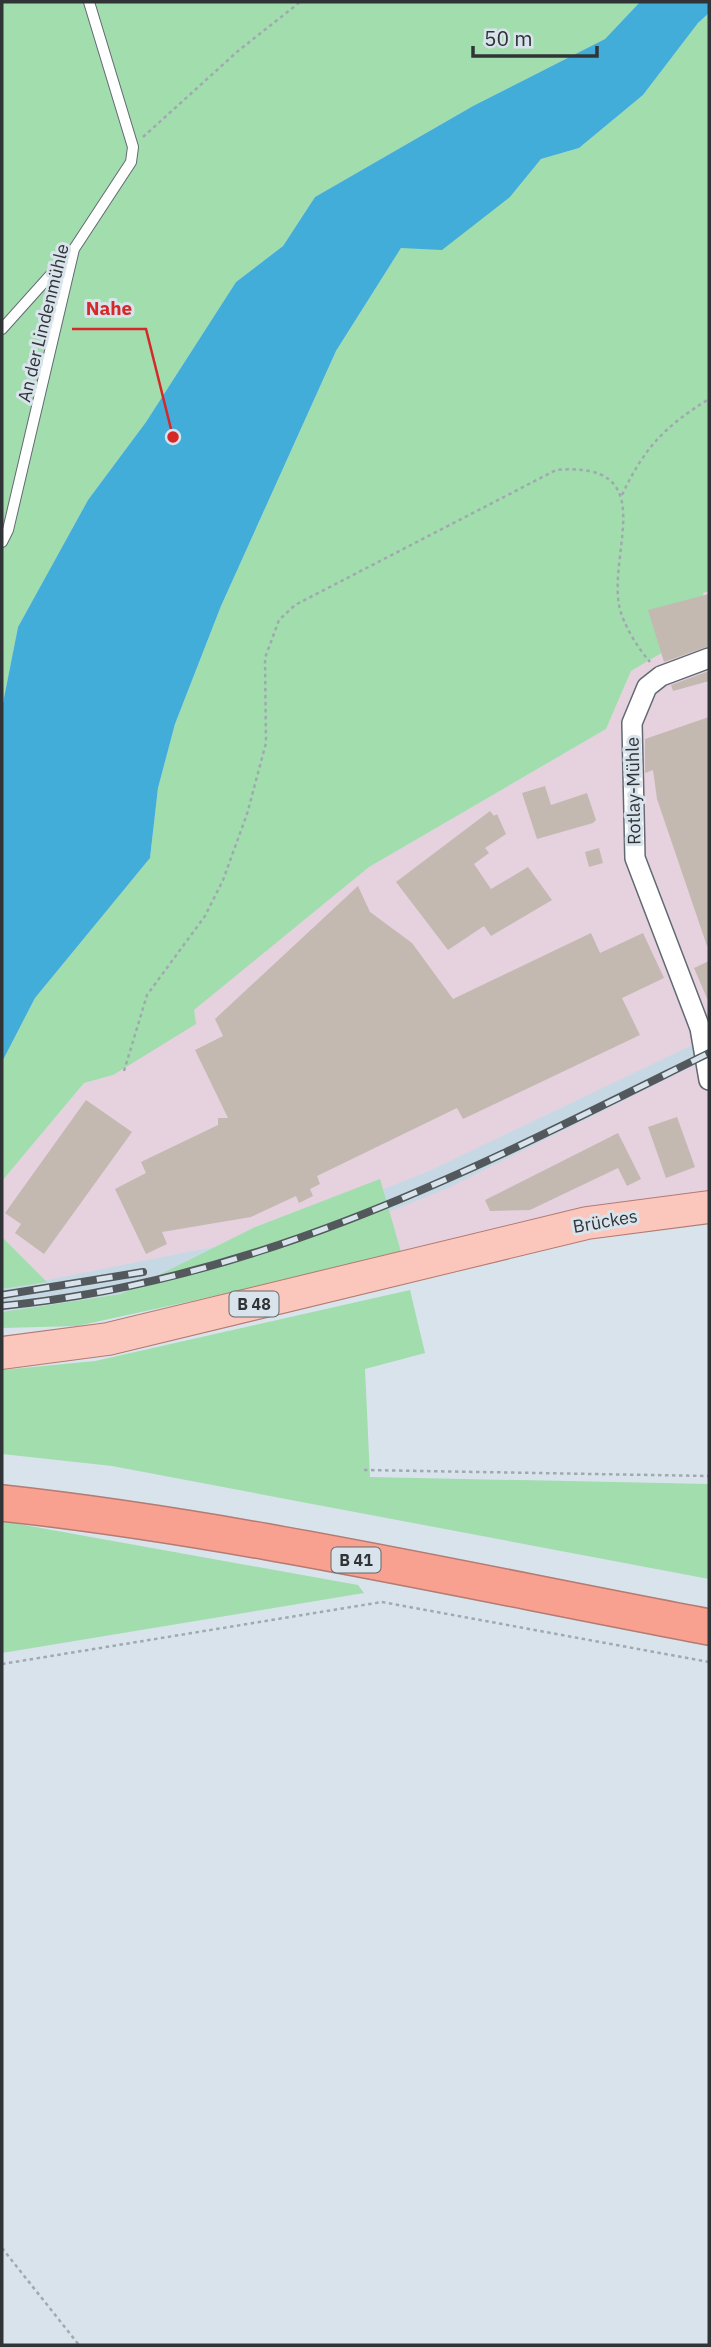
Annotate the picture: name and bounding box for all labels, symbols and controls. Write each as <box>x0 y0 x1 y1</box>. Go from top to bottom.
scale bar <box>473 14 597 58</box>
text: 50 m <box>484 24 533 52</box>
street label: An der Lindenmühle <box>12 241 74 405</box>
callout: Nahe <box>72 289 146 329</box>
text: Nahe <box>86 296 132 320</box>
street label: Rotlay-Mühle <box>621 737 645 845</box>
street label: Brückes <box>571 1204 639 1238</box>
road number: B 48 <box>230 1292 278 1316</box>
road number: B 41 <box>332 1548 380 1572</box>

